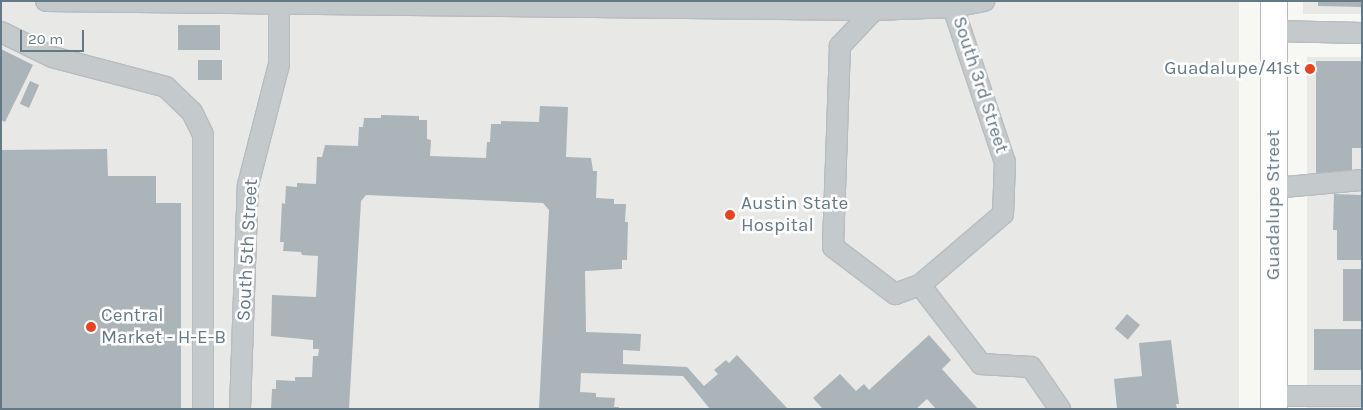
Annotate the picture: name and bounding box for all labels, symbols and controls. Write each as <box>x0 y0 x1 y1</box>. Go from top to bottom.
street label: South 3rd Street <box>947 14 1013 156</box>
scale bar <box>22 20 86 52</box>
text: 20 m <box>28 30 63 48</box>
place label: Guadalupe/41st <box>1164 58 1300 80</box>
marker: Guadalupe/41st <box>1304 63 1316 75</box>
street label: Guadalupe Street <box>1263 130 1285 280</box>
street label: South 5th Street <box>233 178 263 322</box>
place label: Austin State Hospital <box>741 193 848 237</box>
marker: Austin State Hospital <box>723 208 737 222</box>
place label: Central Market - H-E-B <box>101 305 226 349</box>
marker: Central Market - H-E-B <box>85 321 97 333</box>

